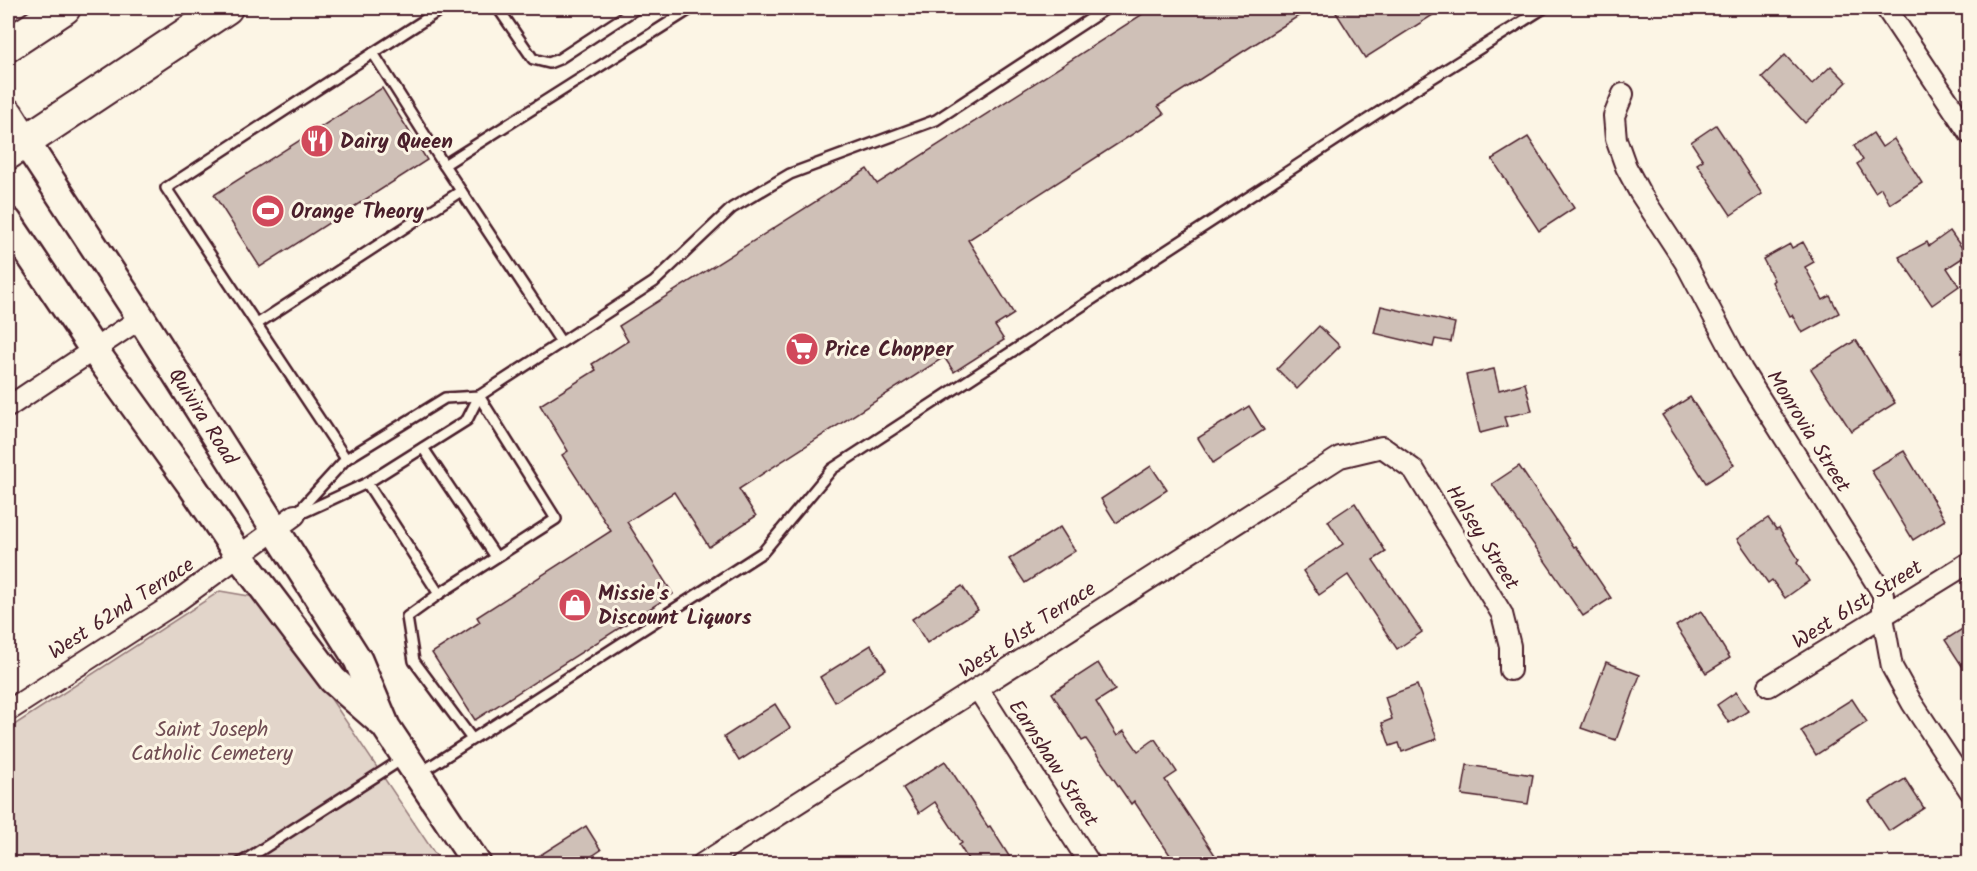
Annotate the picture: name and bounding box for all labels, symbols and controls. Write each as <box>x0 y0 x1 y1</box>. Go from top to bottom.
restaurant icon: Dairy Queen <box>299 123 335 159</box>
place label: Dairy Queen <box>340 126 453 159</box>
sports icon: Orange Theory <box>250 193 286 229</box>
place label: Orange Theory <box>291 196 424 229</box>
supermarket icon: Price Chopper <box>784 331 820 367</box>
place label: Price Chopper <box>825 334 954 367</box>
street label: Quivira Road <box>159 362 246 473</box>
street label: Monrovia Street <box>1757 364 1859 500</box>
street label: Halsey Street <box>1436 479 1528 598</box>
street label: West 62nd Terrace <box>42 549 202 669</box>
street label: West 61st Street <box>1786 552 1930 659</box>
street label: West 61st Terrace <box>952 573 1104 687</box>
place label: Missie's Discount Liquors <box>598 578 752 635</box>
shop icon: Missie's Discount Liquors <box>557 587 593 623</box>
street label: Earnshaw Street <box>999 694 1107 835</box>
park label: Saint Joseph Catholic Cemetery <box>131 714 293 771</box>

